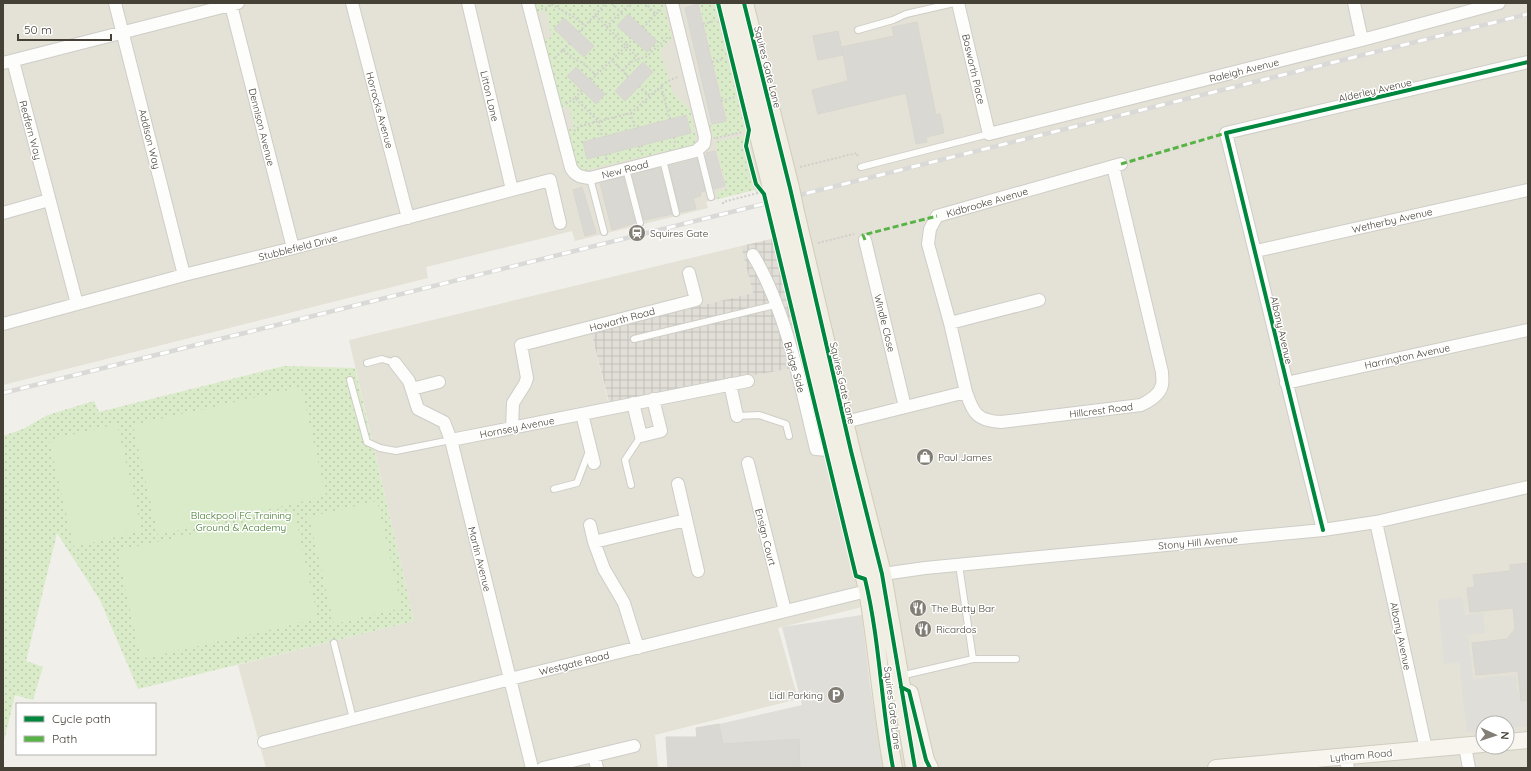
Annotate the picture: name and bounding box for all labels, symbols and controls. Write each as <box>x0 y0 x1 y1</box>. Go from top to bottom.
scale bar <box>18 16 111 42</box>
text: 50 m <box>24 22 52 37</box>
street label: Squires Gate Lane <box>751 25 784 110</box>
street label: Bosworth Place <box>959 33 988 106</box>
street label: Raleigh Avenue <box>1208 55 1281 85</box>
street label: Horrocks Avenue <box>363 70 396 150</box>
street label: Litton Lane <box>477 70 502 123</box>
street label: Alderley Avenue <box>1337 76 1413 105</box>
street label: Dennison Avenue <box>246 87 278 168</box>
street label: Redfern Way <box>16 99 45 161</box>
street label: Addison Way <box>136 108 163 170</box>
street label: New Road <box>600 157 650 182</box>
street label: Kidbrooke Avenue <box>945 185 1030 220</box>
street label: Wetherby Avenue <box>1351 205 1434 236</box>
station icon: Squires Gate <box>627 223 647 243</box>
place label: Squires Gate <box>650 227 709 240</box>
street label: Stubblefield Drive <box>257 231 339 264</box>
street label: Windle Close <box>871 293 898 354</box>
street label: Albany Avenue <box>1267 295 1296 366</box>
street label: Howarth Road <box>588 304 656 334</box>
street label: Bridge Side <box>781 340 808 394</box>
street label: Squires Gate Lane <box>827 341 858 426</box>
street label: Harrington Avenue <box>1363 341 1451 372</box>
street label: Hillcrest Road <box>1069 400 1134 421</box>
street label: Hornsey Avenue <box>479 414 556 441</box>
shop icon: Paul James <box>915 447 935 467</box>
place label: Paul James <box>938 451 992 464</box>
street label: Ensign Court <box>752 507 779 568</box>
park label: Blackpool FC Training Ground & Academy <box>191 509 291 534</box>
street label: Martin Avenue <box>465 525 494 593</box>
street label: Stony Hill Avenue <box>1158 533 1239 552</box>
restaurant icon: The Butty Bar <box>908 598 928 618</box>
street label: Albany Avenue <box>1387 601 1414 672</box>
place label: The Butty Bar <box>931 602 995 615</box>
restaurant icon: Ricardos <box>913 619 933 639</box>
place label: Ricardos <box>936 623 977 636</box>
street label: Westgate Road <box>538 648 611 678</box>
street label: Squires Gate Lane <box>881 666 904 751</box>
parking icon: Lidl Parking <box>826 685 846 705</box>
place label: Lidl Parking <box>769 689 823 702</box>
legend <box>16 703 156 755</box>
text: Cycle path <box>52 711 111 726</box>
north arrow <box>1475 715 1515 755</box>
text: Path <box>52 731 77 746</box>
text: N <box>1498 731 1512 740</box>
street label: Lytham Road <box>1329 746 1393 765</box>

